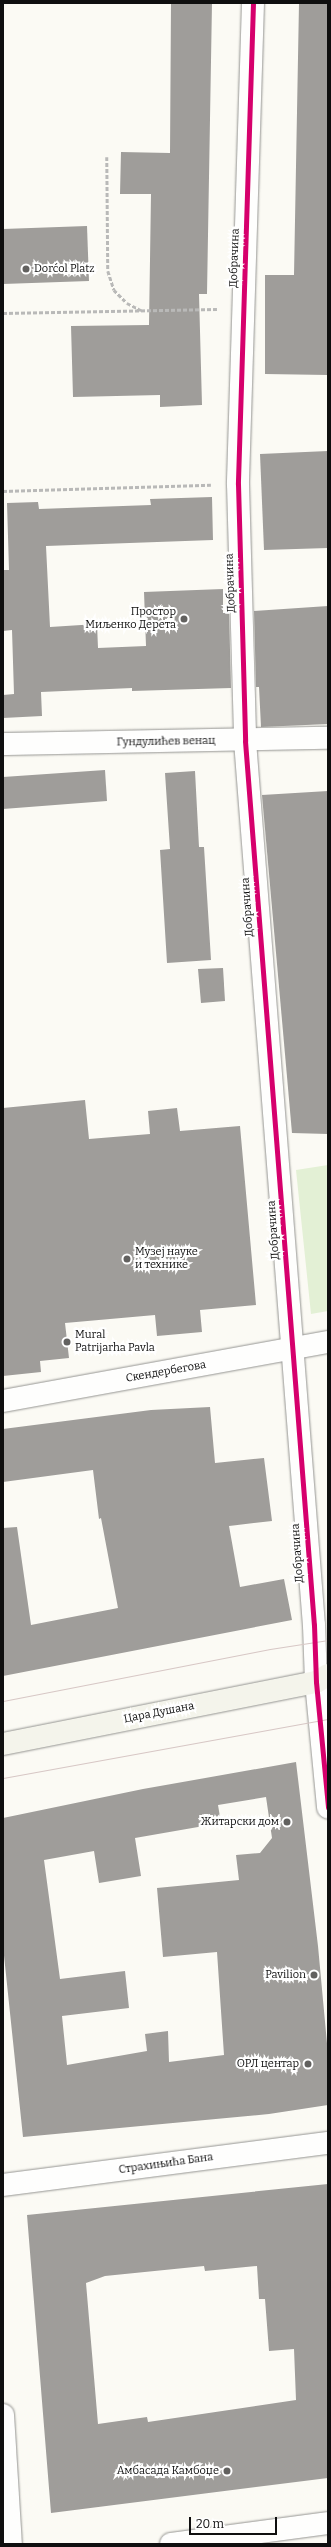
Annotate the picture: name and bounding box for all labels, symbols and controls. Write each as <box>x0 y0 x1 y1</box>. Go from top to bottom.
street label: Добрачина <box>227 228 243 288</box>
place label: Dorćol Platz <box>34 262 95 276</box>
marker: Dorćol Platz <box>21 264 31 274</box>
street label: Добрачина <box>223 553 239 613</box>
place label: Простор Миљенко Дерета <box>85 606 176 632</box>
marker: Простор Миљенко Дерета <box>179 614 189 624</box>
street label: Гундулићев венац <box>117 735 215 749</box>
street label: Добрачина <box>239 877 257 937</box>
street label: Добрачина <box>265 1200 283 1260</box>
place label: Музеј науке и технике <box>135 1246 198 1272</box>
marker: Музеј науке и технике <box>122 1254 132 1264</box>
place label: Mural Patrijarha Pavla <box>75 1329 155 1355</box>
marker: Mural Patrijarha Pavla <box>62 1337 72 1347</box>
street label: Скендербегова <box>125 1358 207 1386</box>
street label: Добрачина <box>289 1523 307 1583</box>
street label: Цара Душана <box>123 1700 195 1726</box>
place label: Житарски дом <box>201 1815 279 1829</box>
marker: Житарски дом <box>282 1817 292 1827</box>
place label: Pavilion <box>265 1968 306 1982</box>
marker: Pavilion <box>309 1970 319 1980</box>
place label: ОРЛ центар <box>237 2057 299 2071</box>
marker: ОРЛ центар <box>302 2058 314 2070</box>
street label: Страхињића Бана <box>118 2151 214 2177</box>
place label: Амбасада Камбоџе <box>117 2464 219 2478</box>
marker: Амбасада Камбоџе <box>222 2466 232 2476</box>
scale bar <box>191 2509 279 2535</box>
text: 20 m <box>196 2517 224 2531</box>

